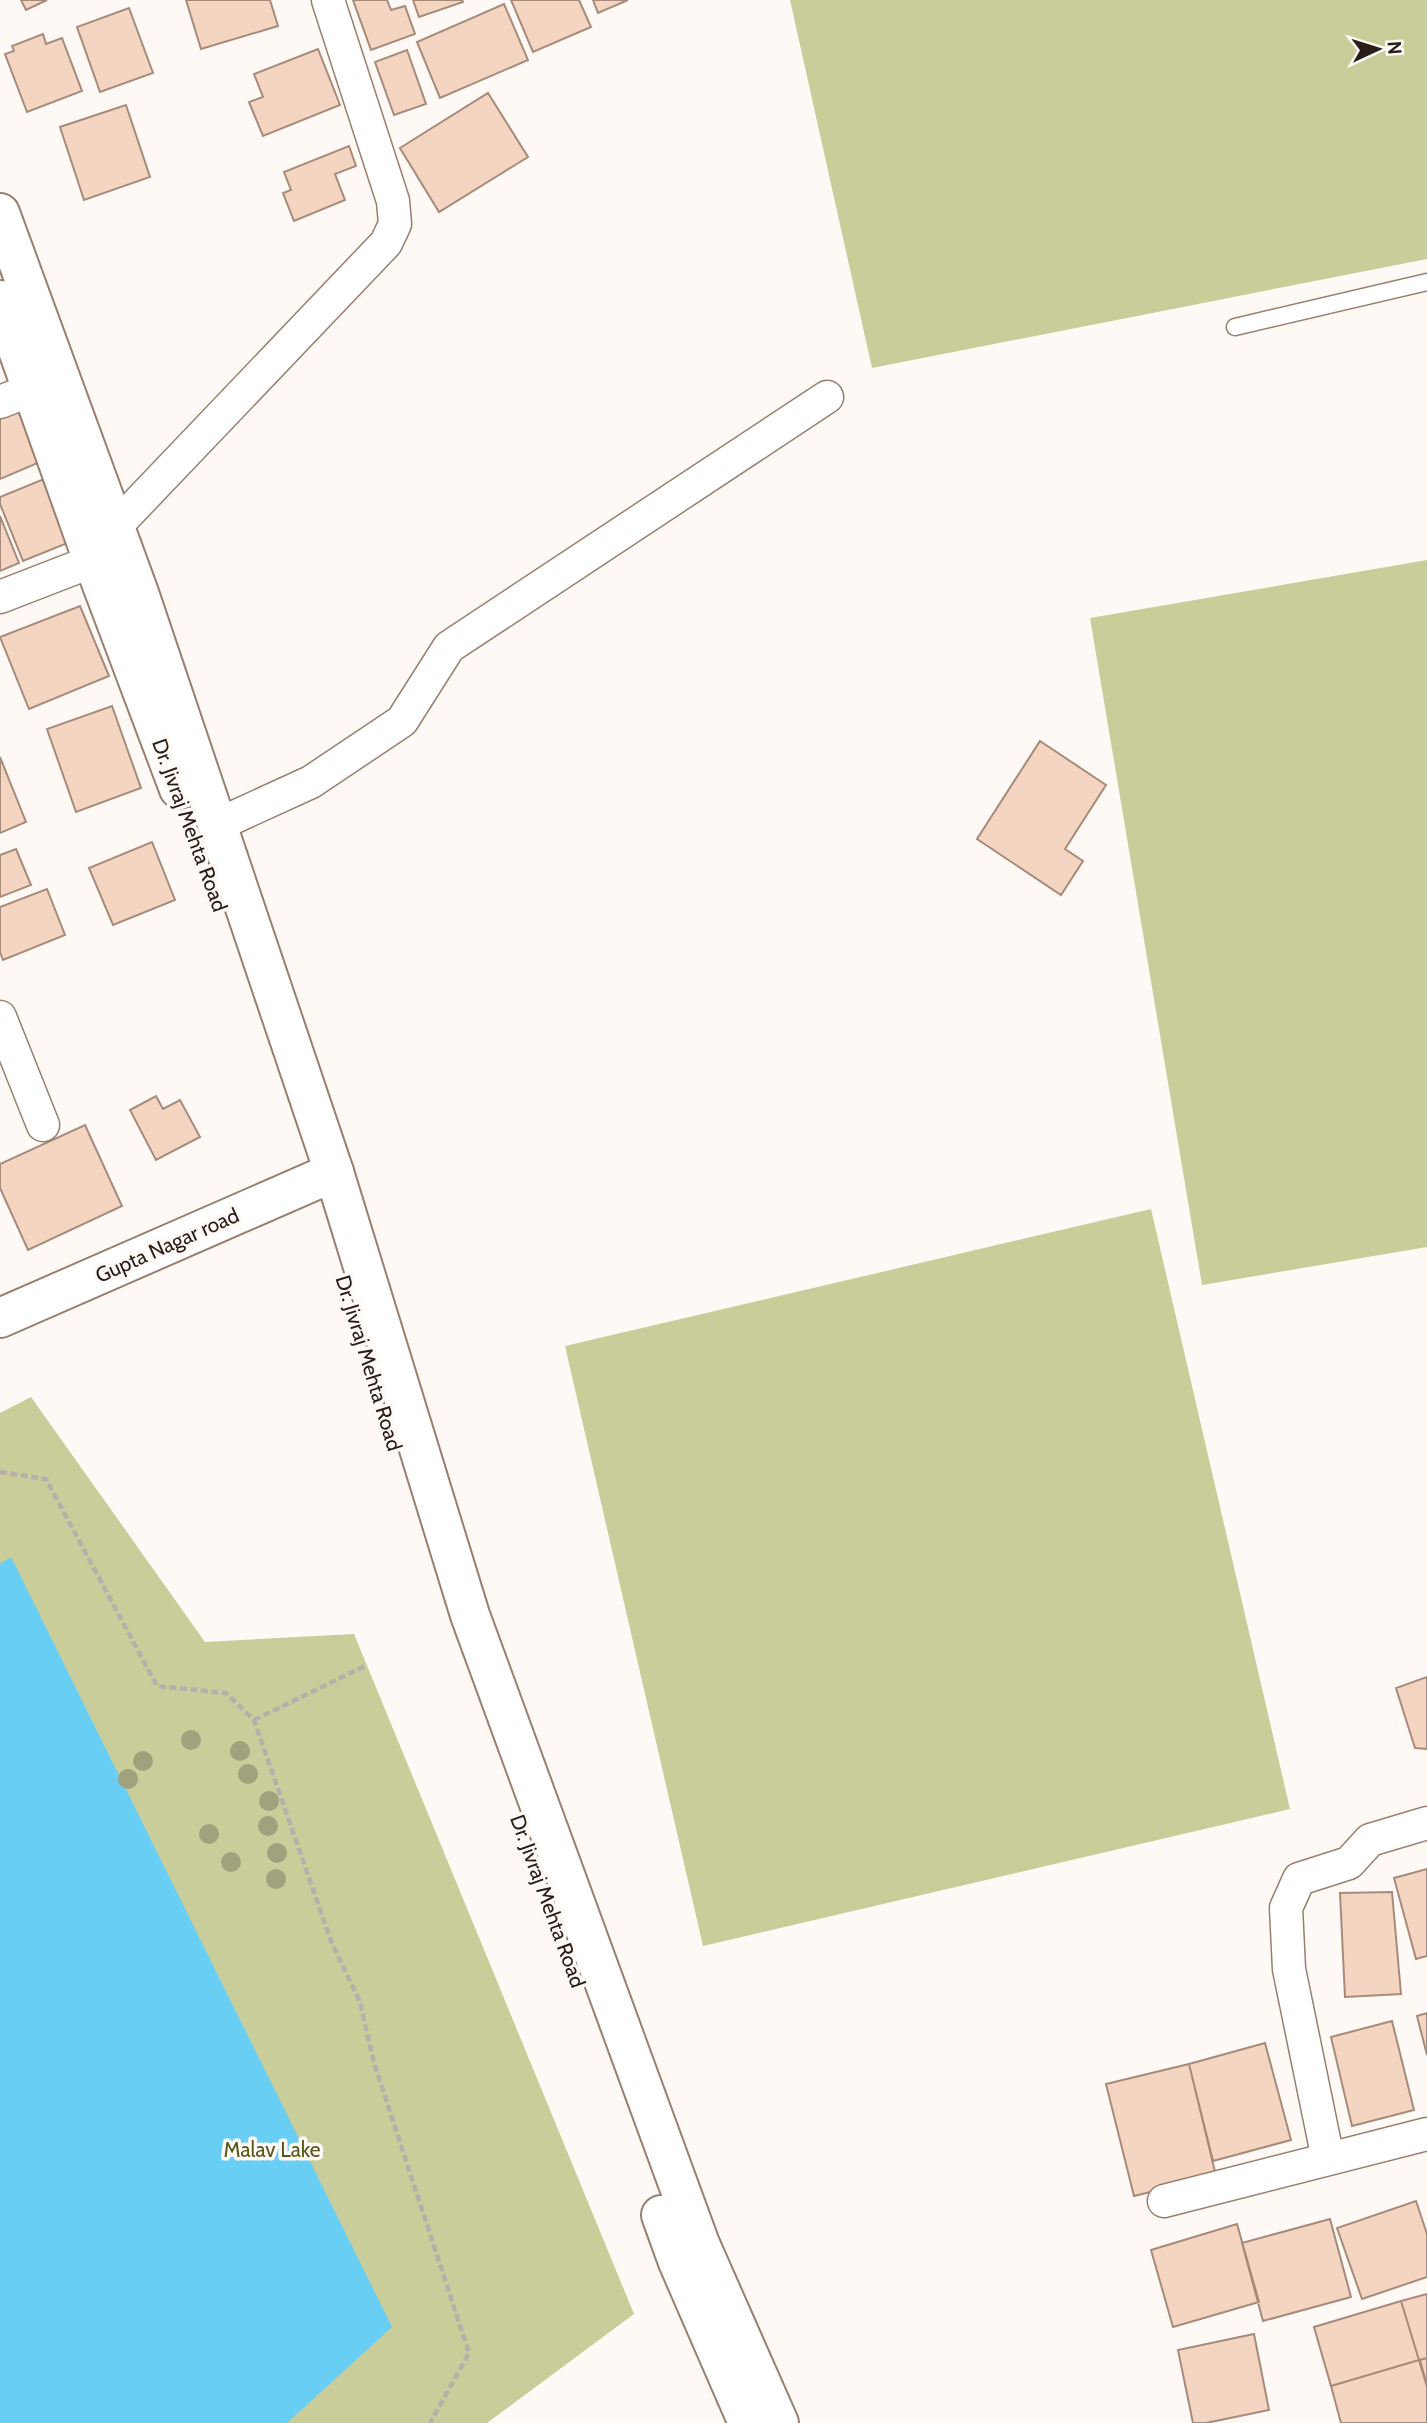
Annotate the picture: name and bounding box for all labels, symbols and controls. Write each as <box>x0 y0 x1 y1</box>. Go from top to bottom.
north arrow <box>1343 14 1413 84</box>
text: N <box>1383 40 1406 55</box>
street label: Dr. Jivraj Mehta Road <box>146 735 233 915</box>
street label: Gupta Nagar road <box>91 1202 243 1288</box>
street label: Dr. Jivraj Mehta Road <box>329 1272 408 1454</box>
street label: Dr. Jivraj Mehta Road <box>504 1811 591 1991</box>
park label: Malav Lake <box>223 2137 321 2162</box>

